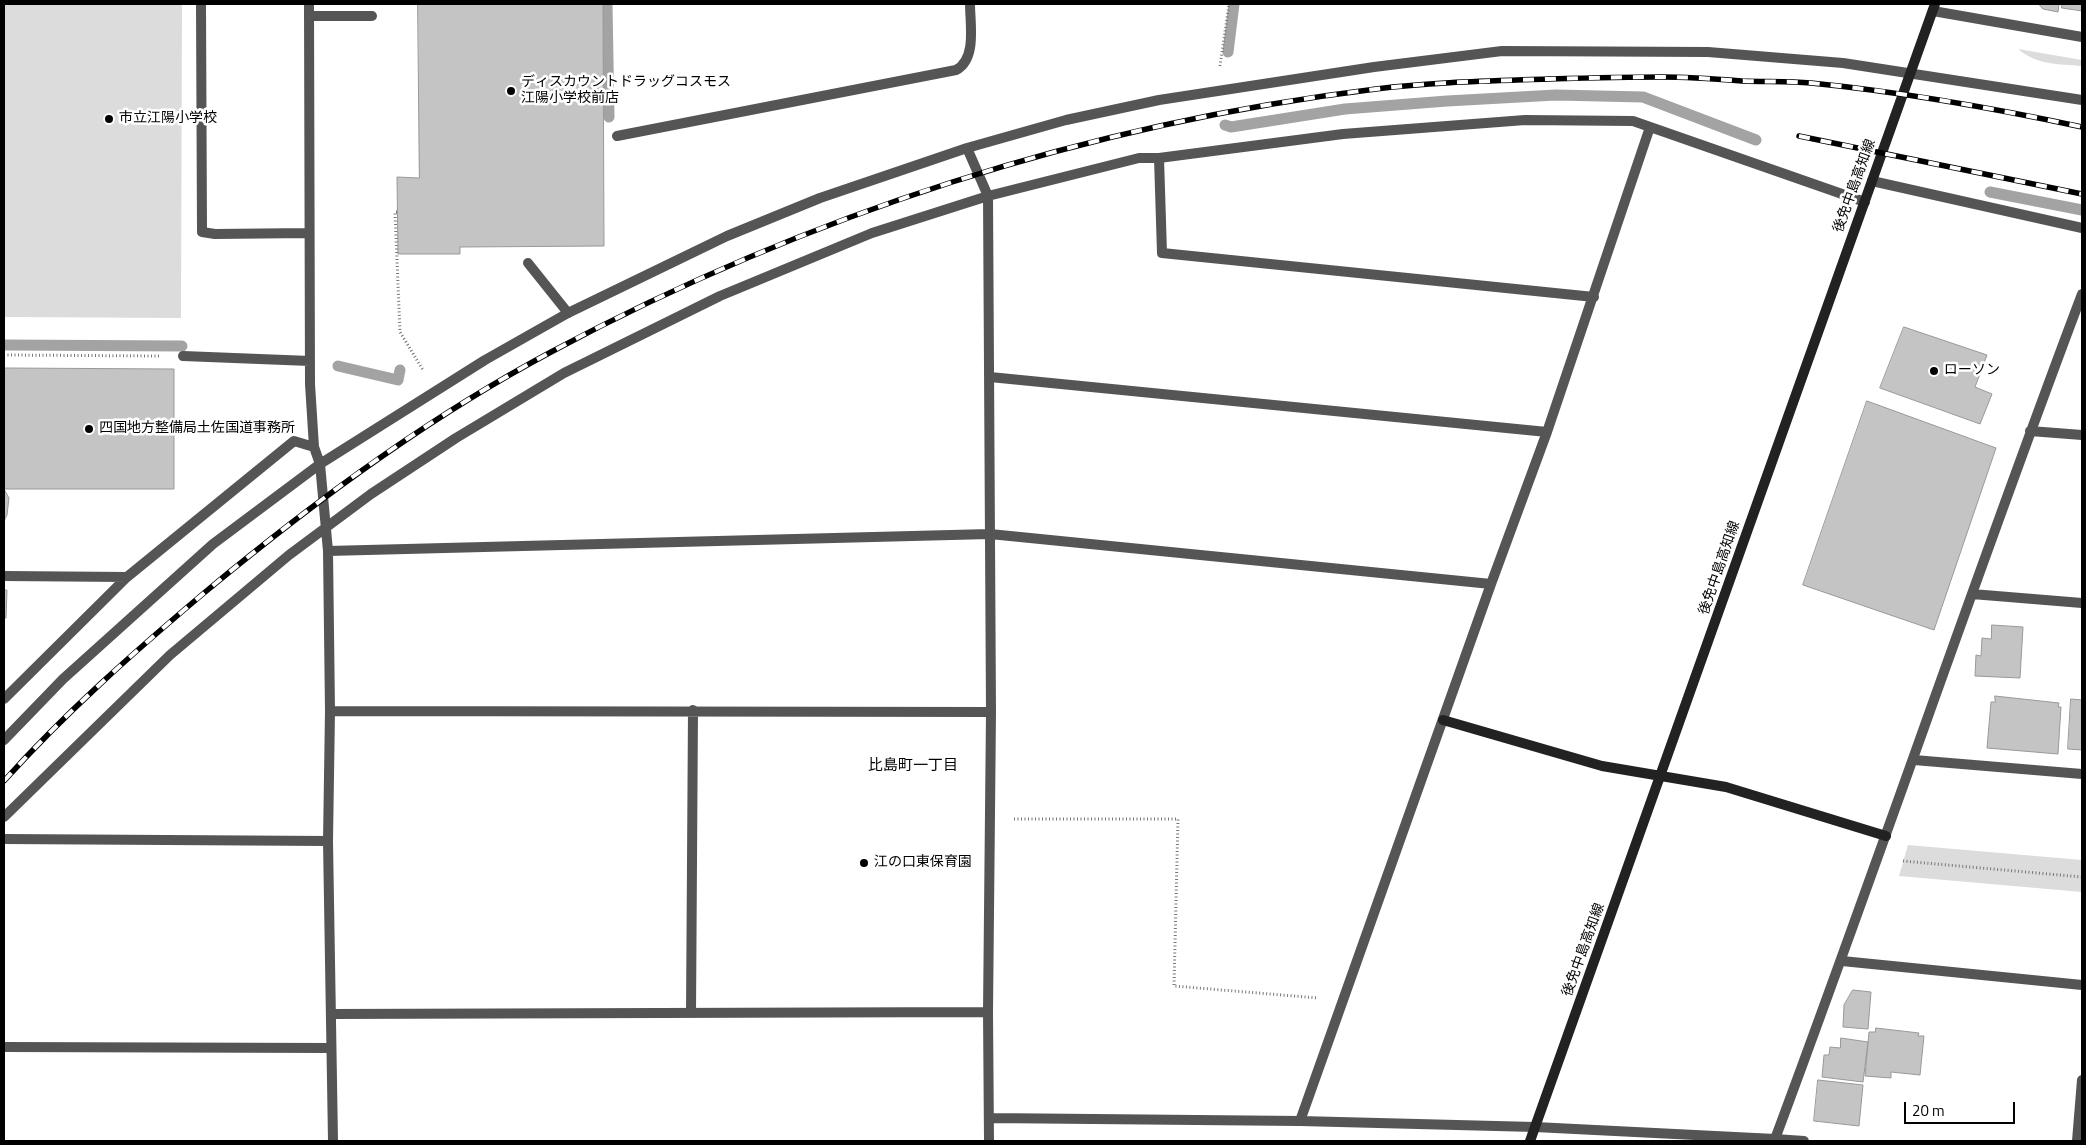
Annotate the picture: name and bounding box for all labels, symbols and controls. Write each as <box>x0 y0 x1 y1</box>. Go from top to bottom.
place label: ディスカウントドラッグコスモス 江陽小学校前店 <box>521 75 731 108</box>
marker: ディスカウントドラッグコスモス 江陽小学校前店 <box>505 85 517 97</box>
place label: 市立江陽小学校 <box>119 111 217 127</box>
marker: 市立江陽小学校 <box>103 113 115 125</box>
street label: 後免中島高知線 <box>1830 137 1880 235</box>
place label: ローソン <box>1944 363 2000 379</box>
marker: ローソン <box>1928 365 1940 377</box>
place label: 四国地方整備局土佐国道事務所 <box>99 421 295 437</box>
marker: 四国地方整備局土佐国道事務所 <box>83 423 95 435</box>
street label: 後免中島高知線 <box>1696 519 1744 617</box>
district label: 比島町一丁目 <box>868 757 958 775</box>
place label: 江の口東保育園 <box>874 855 972 871</box>
marker: 江の口東保育園 <box>858 857 870 869</box>
street label: 後免中島高知線 <box>1559 901 1609 999</box>
scale bar <box>1906 1092 2017 1124</box>
text: 20 m <box>1912 1099 1945 1122</box>

